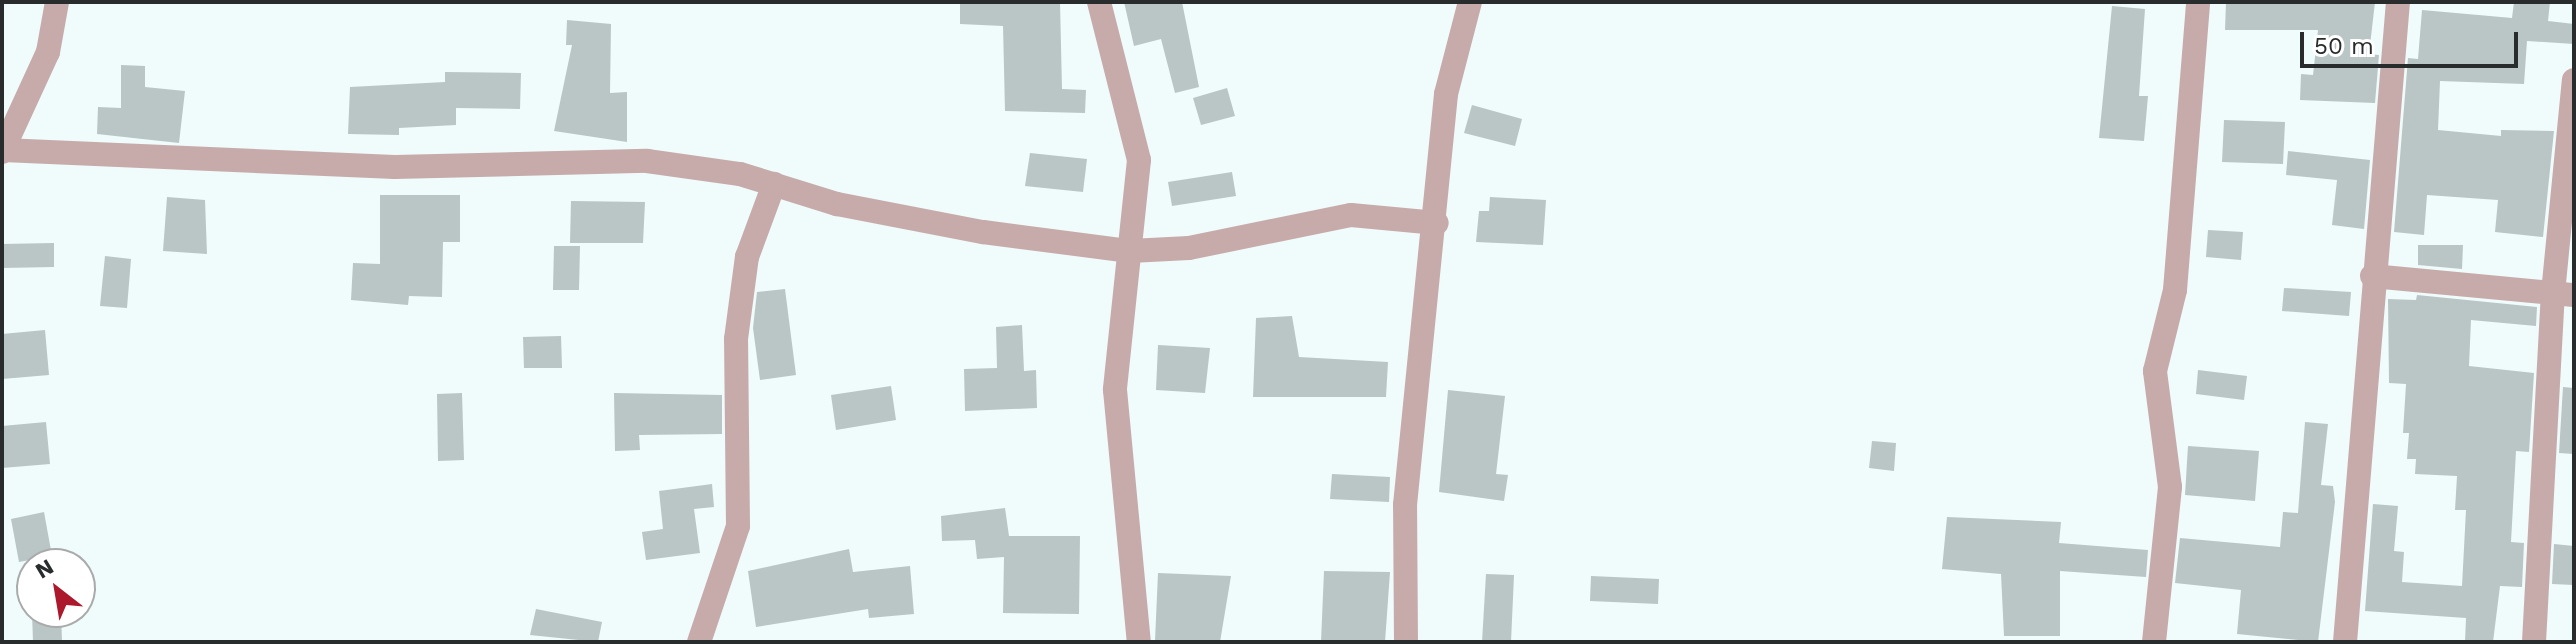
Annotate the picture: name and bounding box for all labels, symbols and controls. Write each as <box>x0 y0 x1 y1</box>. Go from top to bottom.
scale bar <box>2304 16 2522 66</box>
text: 50 m <box>2314 32 2374 60</box>
north arrow <box>16 548 96 628</box>
text: N <box>31 554 58 584</box>

